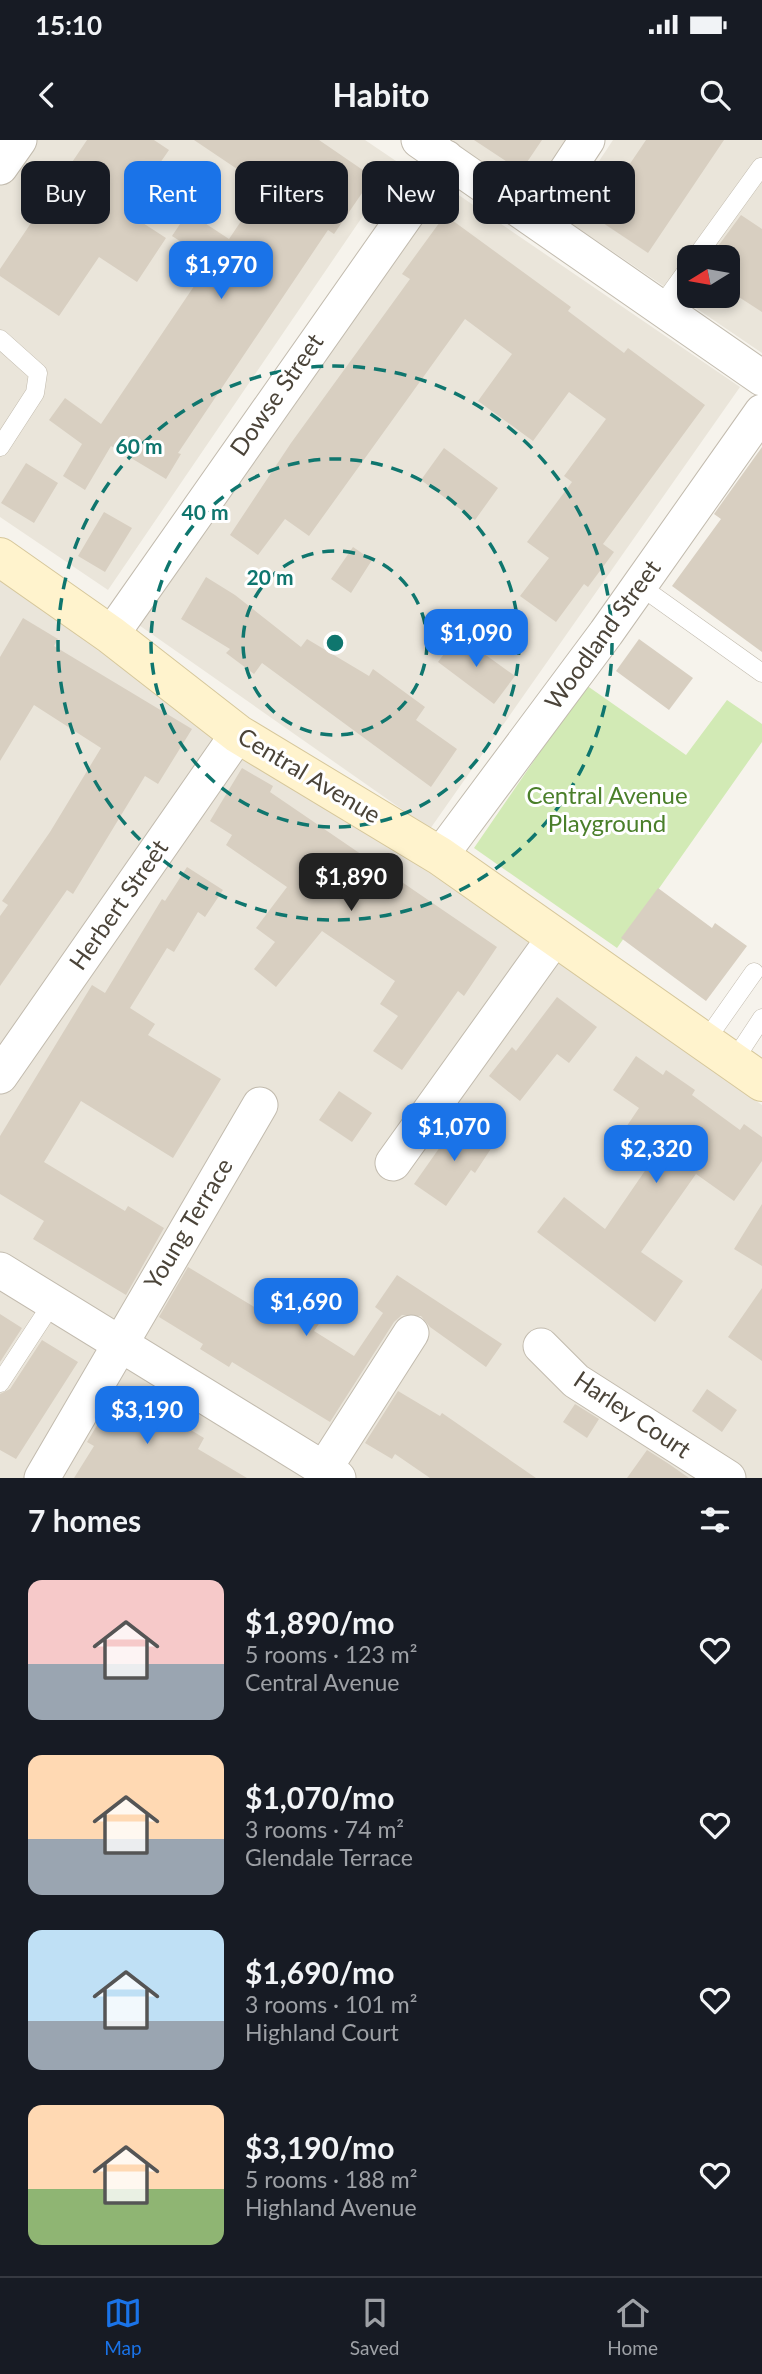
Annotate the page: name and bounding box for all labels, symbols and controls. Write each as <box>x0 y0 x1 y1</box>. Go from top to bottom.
text: 15:10 <box>35 9 102 41</box>
text: Habito <box>333 75 429 114</box>
icon: back <box>28 76 66 114</box>
icon: search <box>696 76 734 114</box>
chip: Buy <box>21 161 110 224</box>
chip: Rent <box>124 161 221 224</box>
chip: Filters <box>235 161 348 224</box>
chip: New <box>362 161 459 224</box>
chip: Apartment <box>473 161 635 224</box>
pin: $1,970 <box>164 242 278 301</box>
north arrow <box>677 245 740 308</box>
map controls <box>677 245 740 308</box>
text: $1,970 <box>185 250 257 278</box>
street label: Dowse Street <box>223 327 329 461</box>
text: 60 m <box>115 433 163 458</box>
text: 40 m <box>181 499 229 524</box>
street label: Woodland Street <box>538 553 666 715</box>
text: 20 m <box>246 564 294 589</box>
pin: $1,090 <box>419 610 533 669</box>
text: $1,090 <box>440 618 512 646</box>
centre of rings <box>323 631 347 655</box>
street label: Central Avenue <box>233 721 386 829</box>
park label: Central Avenue Playground <box>526 780 688 837</box>
street label: Herbert Street <box>62 833 174 975</box>
pin: $1,890 <box>294 854 408 913</box>
text: $1,890 <box>315 862 387 890</box>
pin: $1,070 <box>397 1104 511 1163</box>
text: $1,070 <box>418 1112 490 1140</box>
pin: $2,320 <box>599 1126 713 1185</box>
text: $2,320 <box>620 1134 692 1162</box>
street label: Young Terrace <box>137 1152 238 1294</box>
pin: $1,690 <box>249 1278 363 1338</box>
text: $1,690 <box>270 1287 342 1315</box>
street label: Harley Court <box>569 1364 697 1464</box>
pin: $3,190 <box>90 1386 204 1446</box>
text: $3,190 <box>111 1395 183 1423</box>
icon: filters <box>696 1501 734 1539</box>
text: 7 homes <box>28 1502 141 1538</box>
text: $1,890/mo <box>245 1604 394 1640</box>
icon: home <box>84 1608 168 1692</box>
icon: heart <box>696 1631 734 1669</box>
text: 5 rooms · 123 m² <box>245 1640 417 1668</box>
text: Central Avenue <box>245 1668 400 1696</box>
text: $1,070/mo <box>245 1779 394 1815</box>
icon: home <box>84 1783 168 1867</box>
icon: heart <box>696 1806 734 1844</box>
text: 3 rooms · 74 m² <box>245 1815 404 1843</box>
text: Glendale Terrace <box>245 1843 413 1871</box>
text: $1,690/mo <box>245 1954 394 1990</box>
icon: home <box>84 1958 168 2042</box>
icon: heart <box>696 1981 734 2019</box>
text: 3 rooms · 101 m² <box>245 1990 417 2018</box>
text: Highland Court <box>245 2018 399 2046</box>
text: $3,190/mo <box>245 2129 394 2165</box>
icon: home <box>84 2133 168 2217</box>
icon: heart <box>696 2156 734 2194</box>
text: 5 rooms · 188 m² <box>245 2165 417 2193</box>
text: Highland Avenue <box>245 2193 417 2221</box>
tab: Map <box>104 2294 142 2359</box>
tab: Saved <box>350 2294 399 2359</box>
tab: Home <box>607 2294 658 2359</box>

